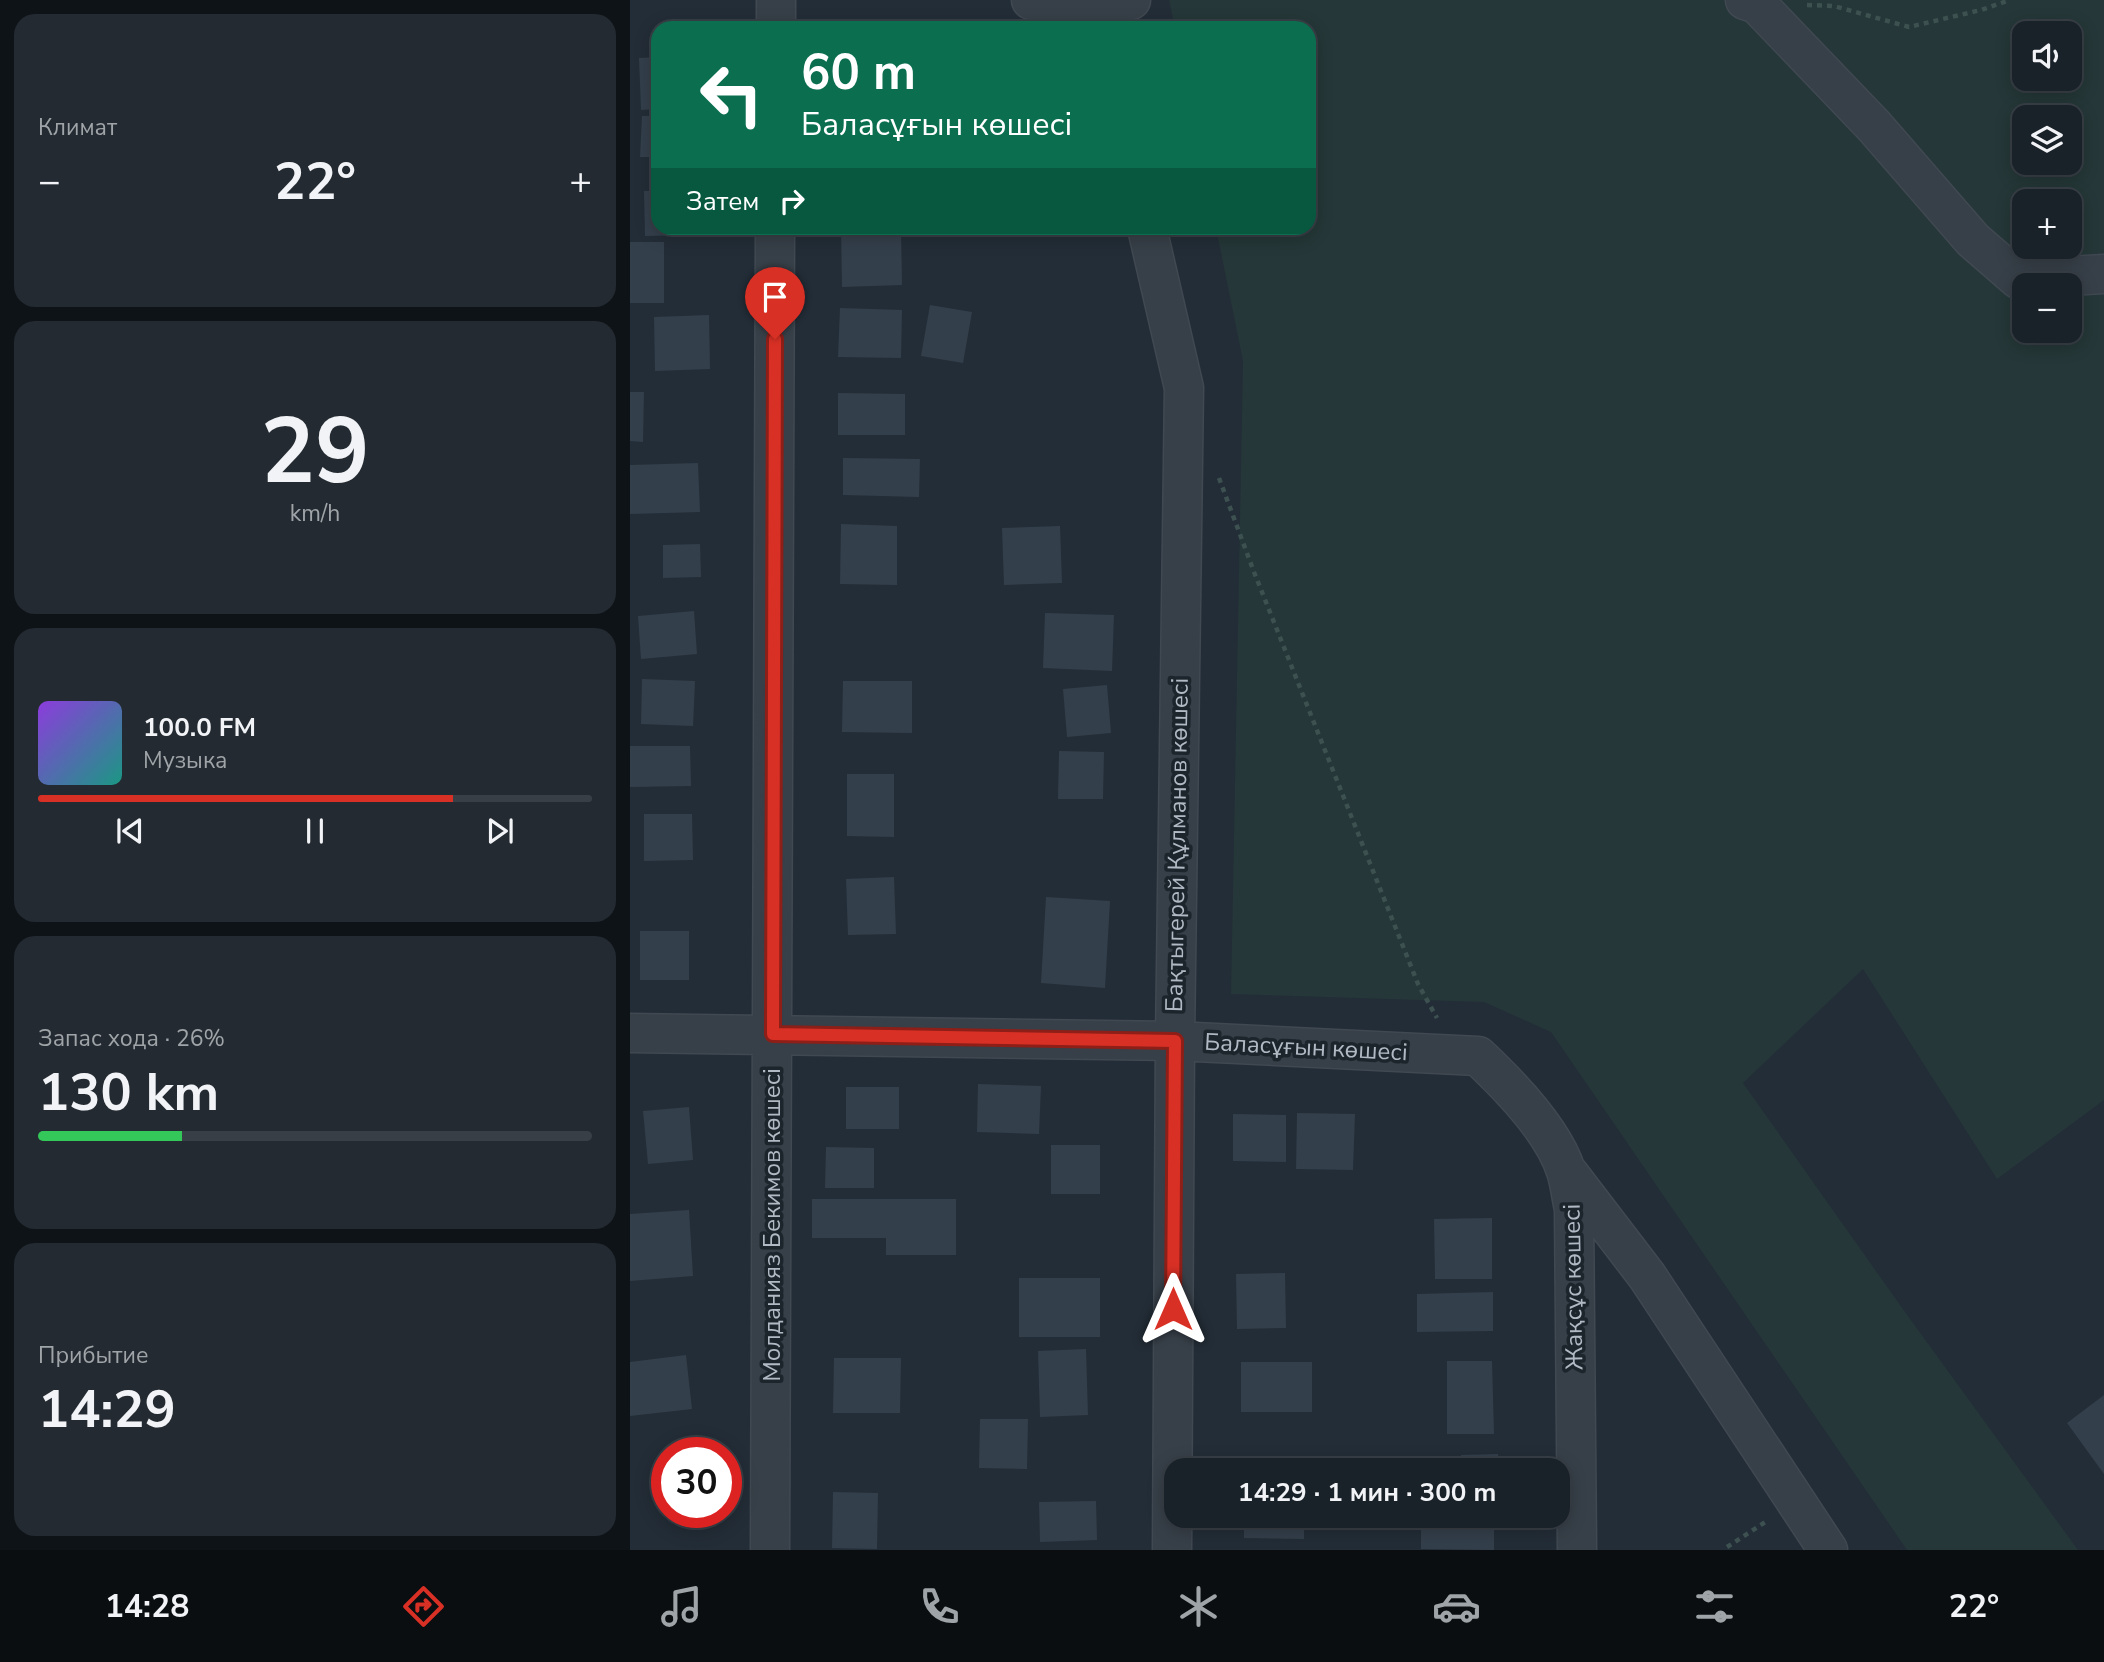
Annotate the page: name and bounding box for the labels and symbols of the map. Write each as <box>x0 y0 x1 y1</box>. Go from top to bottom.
pin <box>745 267 805 339</box>
street label: Бақтыгерей Құлманов көшесі <box>1158 678 1196 1012</box>
street label: Баласұғын көшесі <box>1204 1026 1408 1068</box>
street label: Молданияз Бекимов көшесі <box>756 1068 788 1382</box>
street label: Жақсұс көшесі <box>1556 1204 1590 1370</box>
position arrow <box>1136 1272 1210 1346</box>
speed limit sign: 30 <box>651 1437 742 1528</box>

